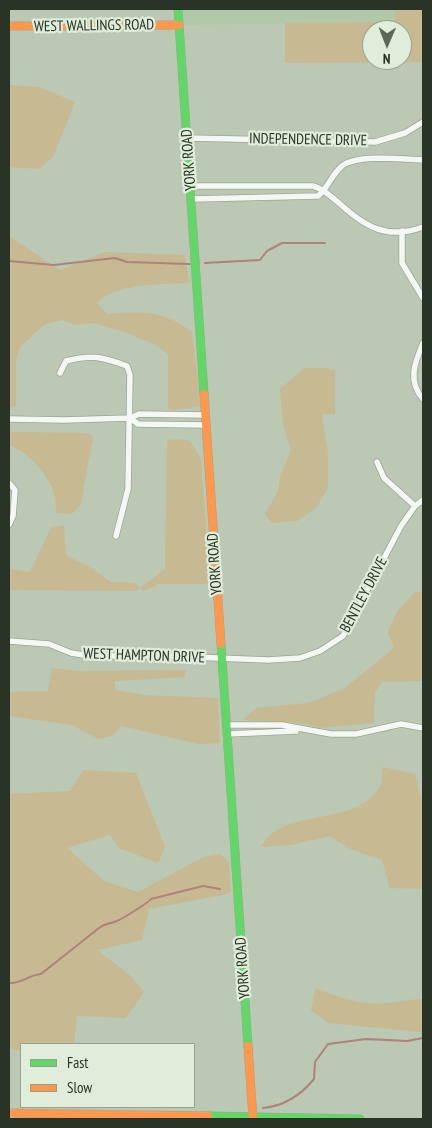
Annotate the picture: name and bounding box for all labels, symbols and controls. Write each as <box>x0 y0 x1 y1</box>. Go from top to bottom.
street label: WEST WALLINGS ROAD <box>34 16 154 36</box>
north arrow <box>362 20 412 70</box>
text: N <box>383 50 391 68</box>
street label: YORK ROAD <box>178 128 200 192</box>
street label: INDEPENDENCE DRIVE <box>249 130 367 150</box>
street label: YORK ROAD <box>204 532 226 596</box>
street label: BENTLEY DRIVE <box>337 554 391 636</box>
street label: WEST HAMPTON DRIVE <box>83 645 205 667</box>
street label: YORK ROAD <box>232 936 254 1000</box>
legend <box>20 1043 195 1108</box>
text: Fast <box>67 1053 88 1072</box>
text: Slow <box>67 1078 92 1097</box>

